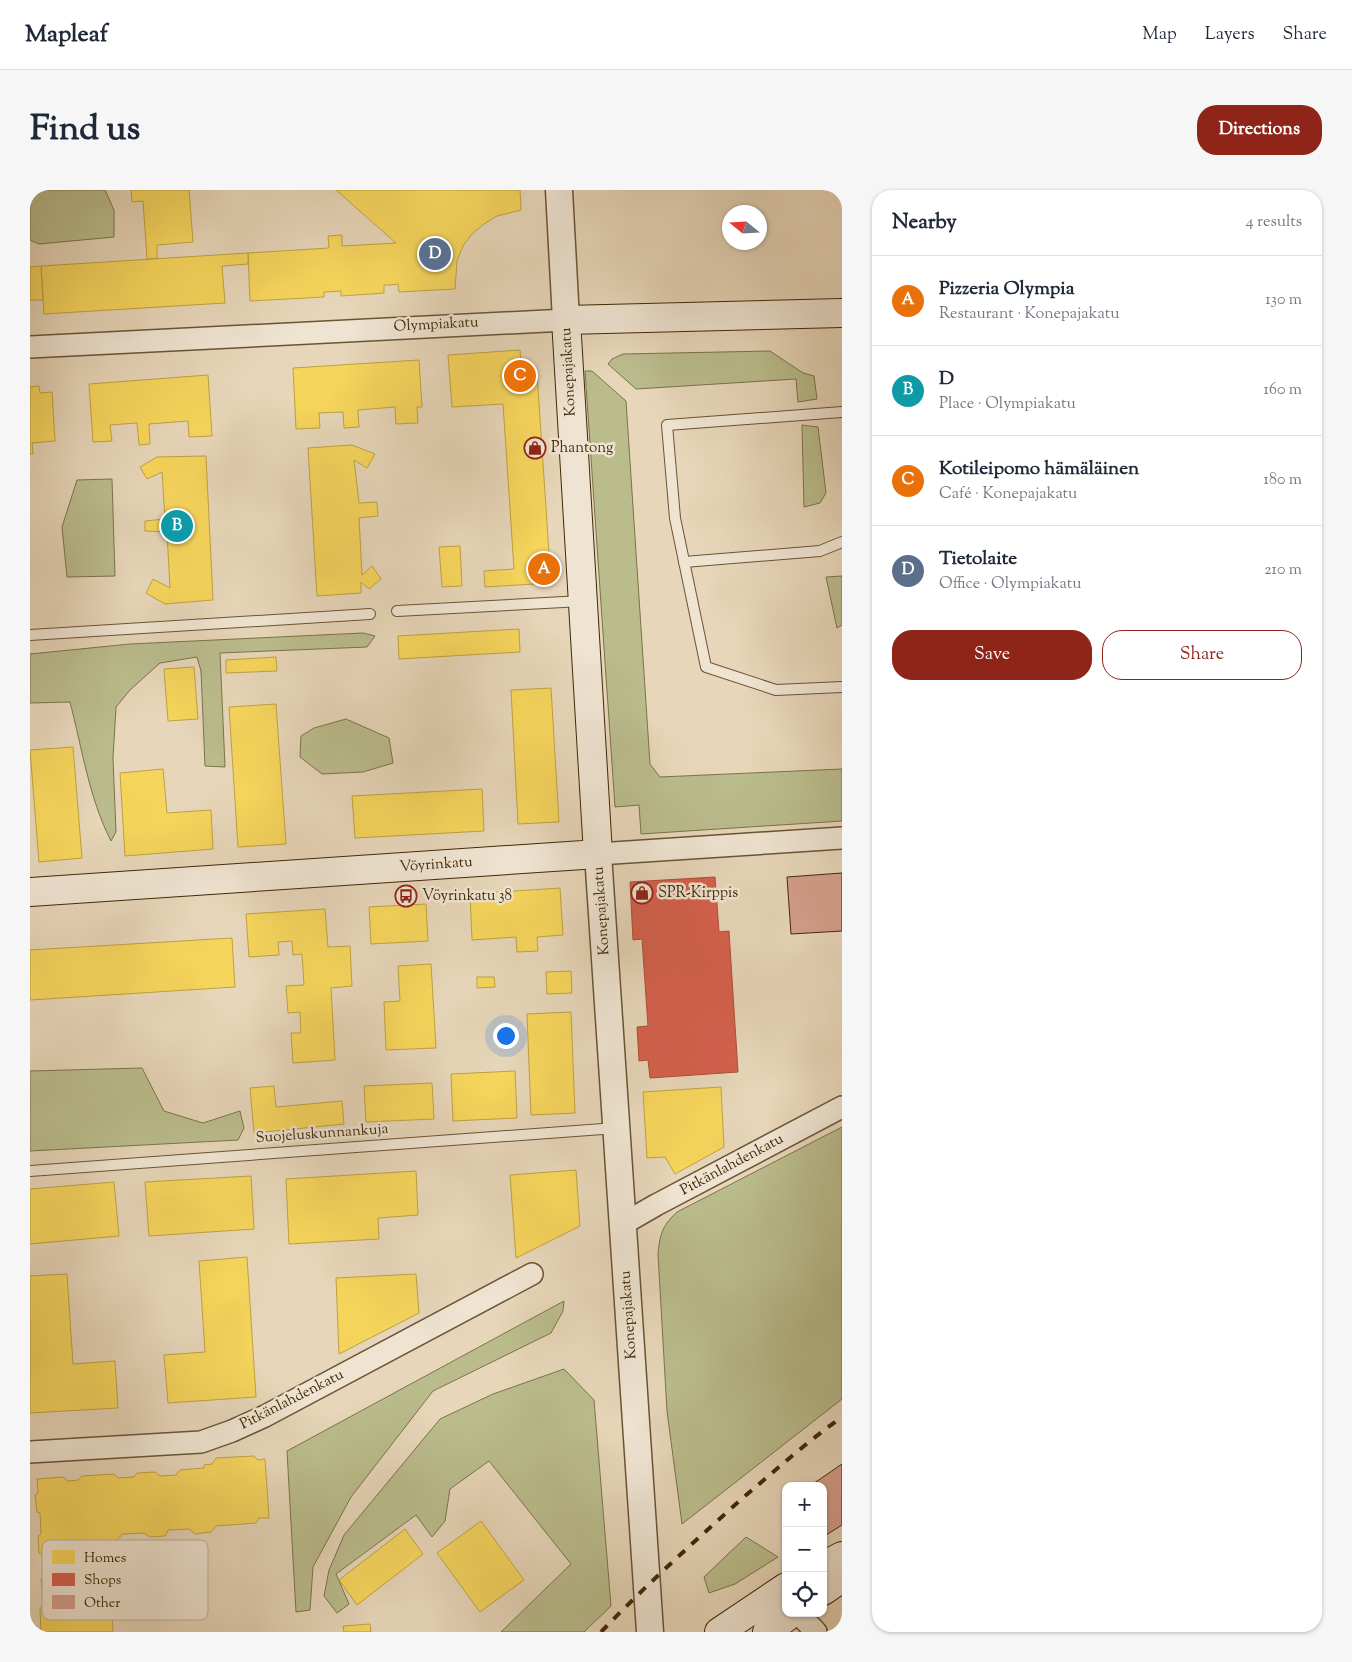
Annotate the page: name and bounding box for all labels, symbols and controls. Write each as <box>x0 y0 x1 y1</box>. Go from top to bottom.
text: Mapleaf <box>25 18 108 52</box>
text: Map <box>1142 22 1177 48</box>
text: Layers <box>1205 22 1255 48</box>
text: Share <box>1283 22 1327 48</box>
text: Find us <box>30 105 140 156</box>
button: Directions <box>1197 105 1322 155</box>
north arrow <box>722 205 767 250</box>
text: Nearby <box>892 208 957 238</box>
text: 4 results <box>1246 211 1302 234</box>
pin: D <box>419 235 451 273</box>
text: Pizzeria Olympia <box>939 276 1074 303</box>
text: A <box>902 289 915 312</box>
text: 130 m <box>1265 289 1302 312</box>
text: Restaurant · Konepajakatu <box>939 303 1119 326</box>
street label: Olympiakatu <box>393 312 479 338</box>
street label: Konepajakatu <box>556 327 582 417</box>
pin: C <box>504 357 536 395</box>
text: D <box>939 366 954 393</box>
text: B <box>903 379 913 402</box>
text: 160 m <box>1264 379 1302 402</box>
text: Place · Olympiakatu <box>939 393 1076 416</box>
shop icon: Phantong <box>523 436 547 460</box>
place label: Phantong <box>551 438 613 459</box>
text: Kotileipomo hämäläinen <box>939 456 1139 483</box>
text: C <box>902 469 914 492</box>
text: 180 m <box>1263 469 1302 492</box>
text: Café · Konepajakatu <box>939 483 1077 506</box>
pin: B <box>161 507 193 545</box>
text: Tietolaite <box>939 546 1017 573</box>
pin: A <box>528 550 560 588</box>
text: D <box>902 559 914 582</box>
text: 210 m <box>1264 559 1302 582</box>
text: Office · Olympiakatu <box>939 573 1081 596</box>
button: Save <box>892 630 1092 680</box>
button: Share <box>1102 630 1302 680</box>
street label: Vöyrinkatu <box>399 852 474 878</box>
street label: Konepajakatu <box>588 866 616 956</box>
shop icon: SPR-Kirppis <box>630 881 654 905</box>
place label: SPR-Kirppis <box>658 883 738 904</box>
bus stop icon: Vöyrinkatu 38 <box>394 884 418 908</box>
place label: Vöyrinkatu 38 <box>422 886 512 907</box>
your location <box>493 1023 519 1049</box>
street label: Suojeluskunnankuja <box>255 1119 389 1149</box>
street label: Pitkänlahdenkatu <box>677 1129 788 1201</box>
street label: Konepajakatu <box>615 1270 643 1360</box>
street label: Pitkänlahdenkatu <box>236 1365 348 1435</box>
map controls <box>782 1482 827 1617</box>
button: + <box>782 1482 827 1527</box>
button: − <box>782 1527 827 1572</box>
legend <box>42 1540 208 1620</box>
text: Homes <box>84 1549 126 1569</box>
text: Shops <box>84 1571 121 1591</box>
button: locate <box>782 1572 827 1617</box>
text: Other <box>84 1594 121 1614</box>

